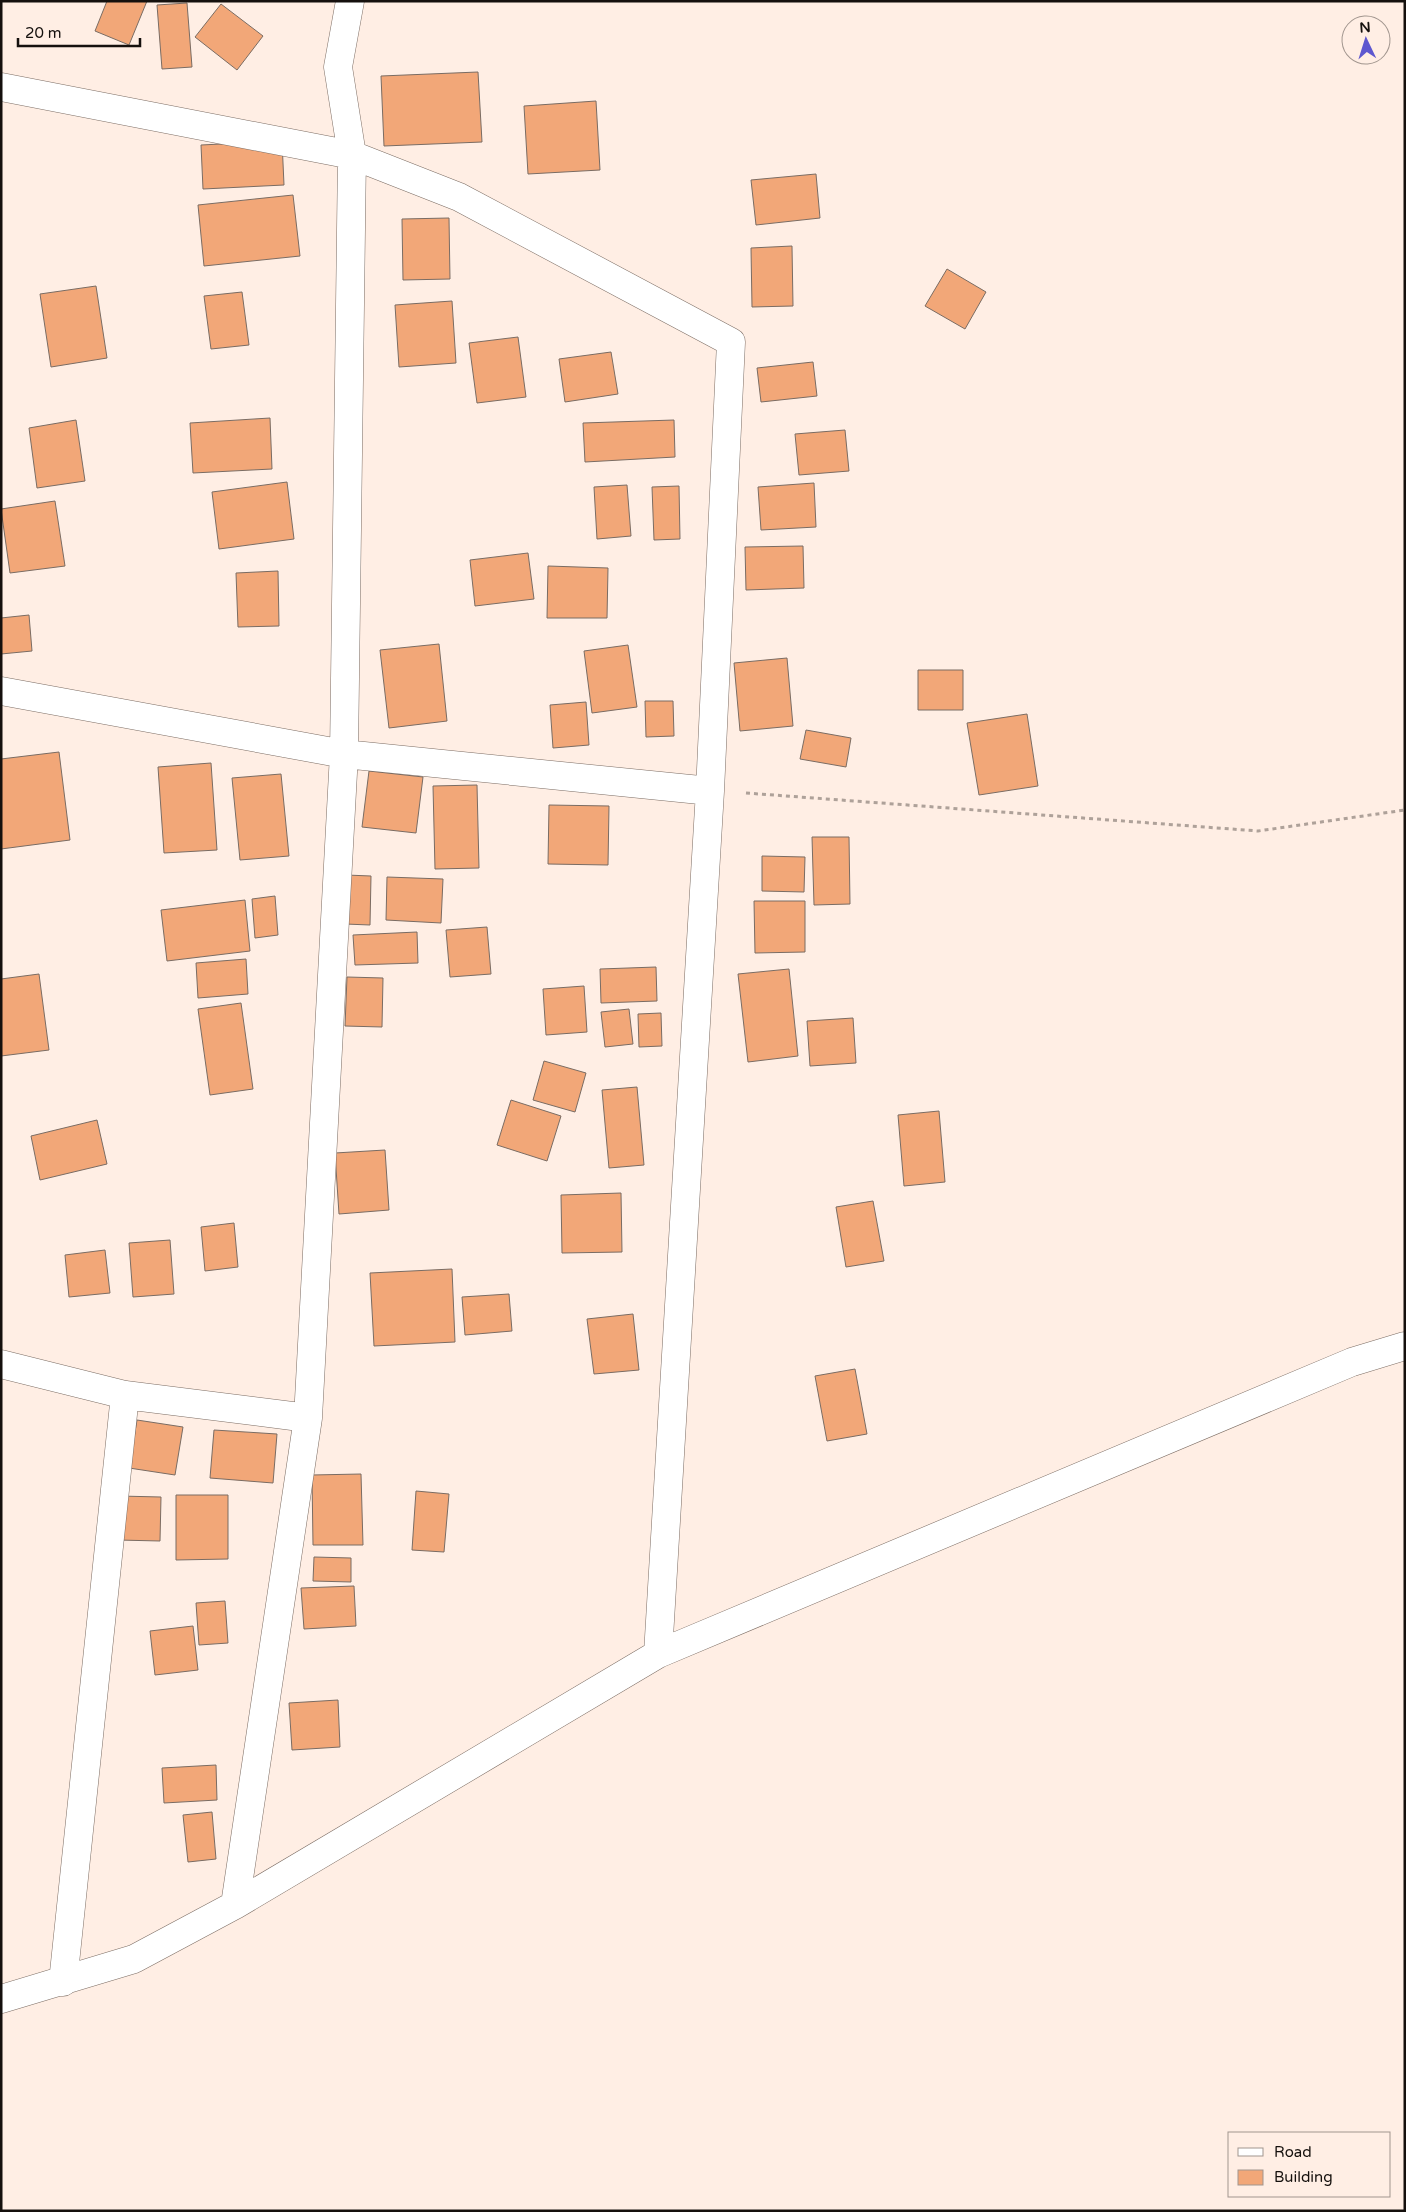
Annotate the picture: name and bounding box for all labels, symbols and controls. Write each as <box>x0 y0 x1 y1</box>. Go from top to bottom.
scale bar <box>18 15 140 47</box>
north arrow <box>1341 15 1391 65</box>
text: N <box>1359 19 1371 36</box>
text: 20 m <box>25 24 62 42</box>
legend <box>1228 2132 1391 2197</box>
text: Road <box>1274 2143 1312 2161</box>
text: Building <box>1274 2168 1333 2186</box>

